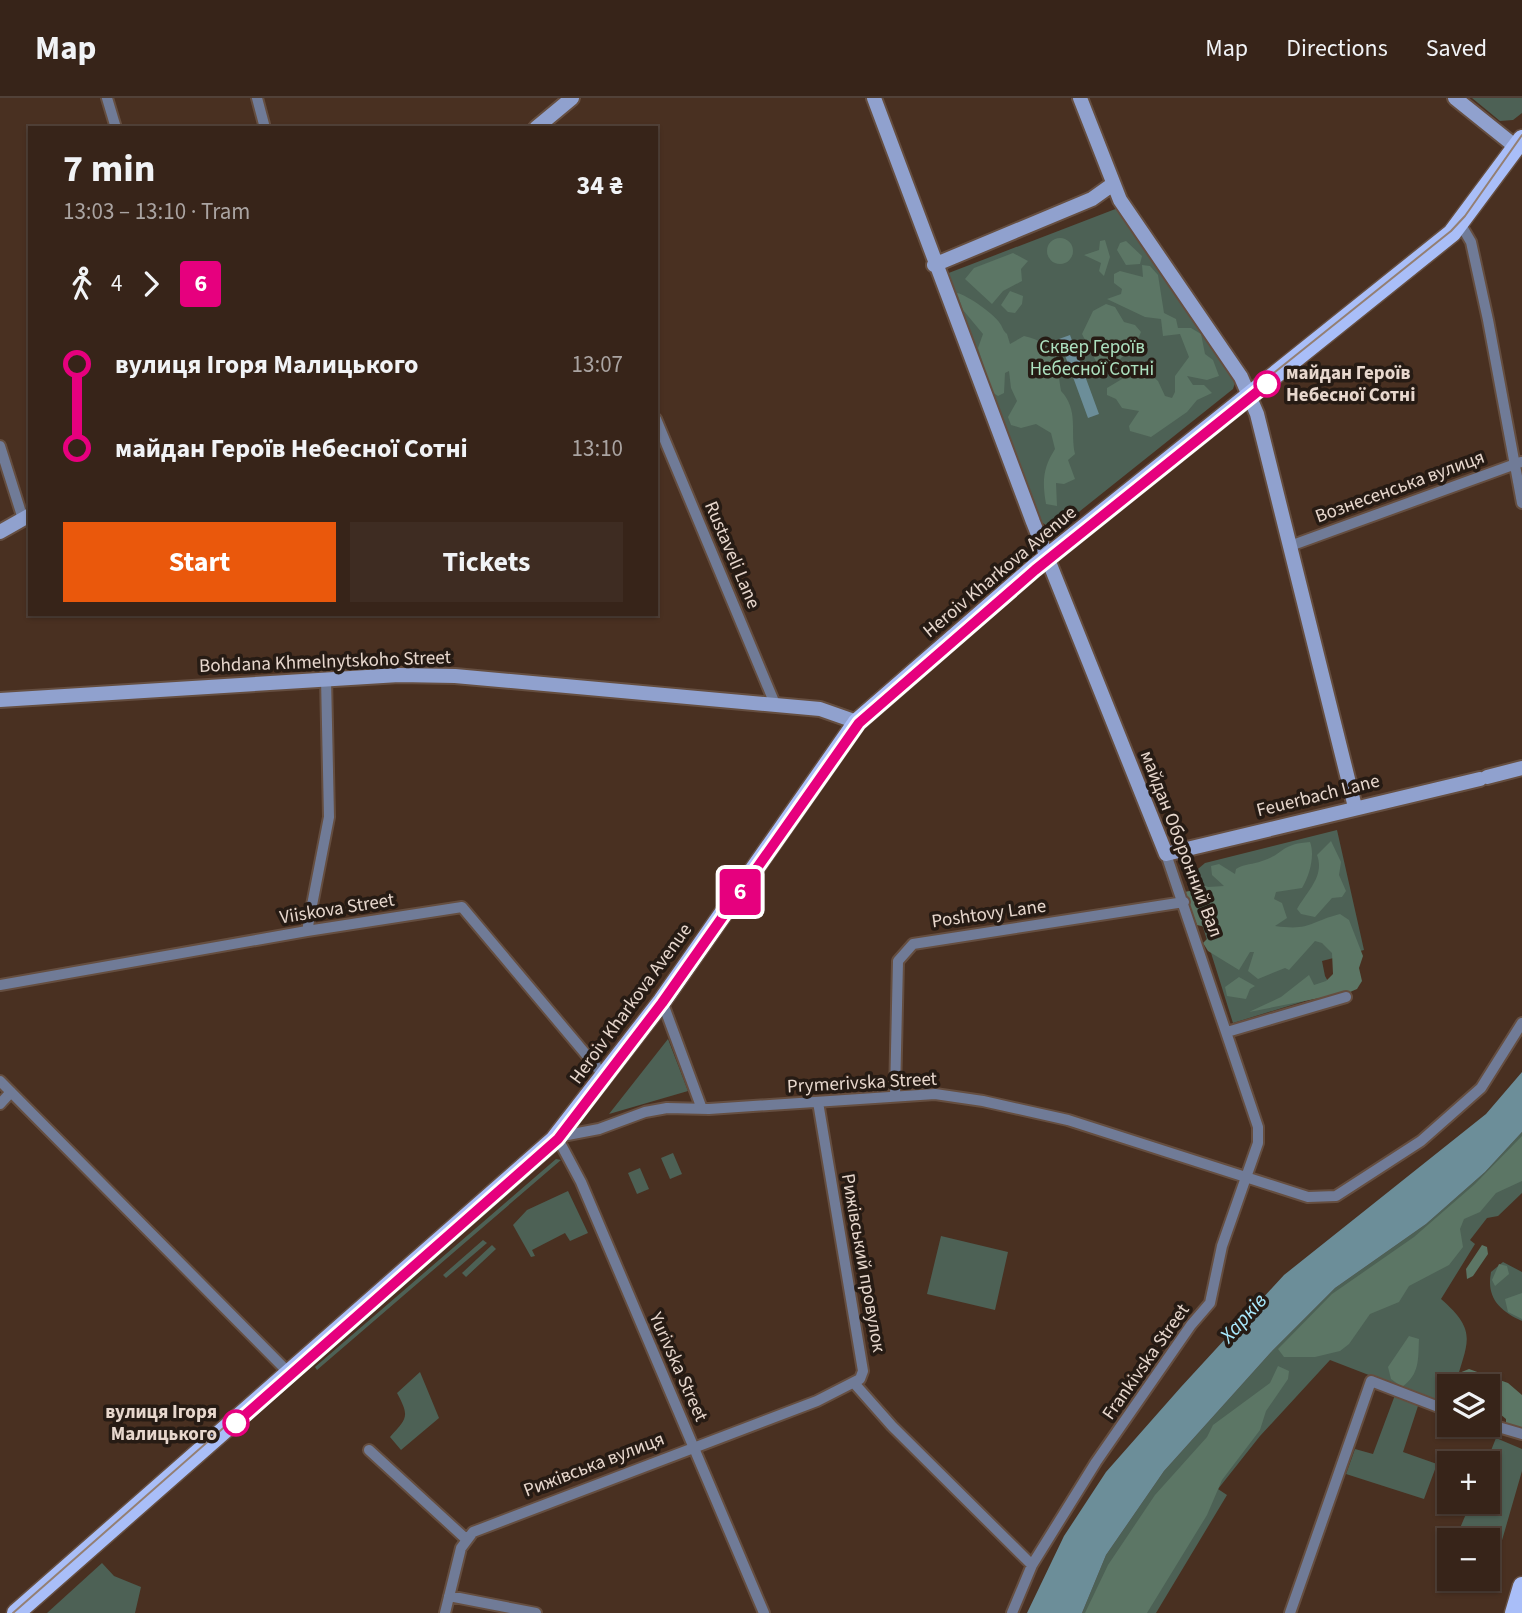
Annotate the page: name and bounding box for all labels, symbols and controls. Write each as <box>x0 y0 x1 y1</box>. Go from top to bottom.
text: Map <box>35 25 96 72</box>
text: Map <box>1205 31 1248 66</box>
text: Directions <box>1286 31 1388 66</box>
text: Saved <box>1426 31 1487 66</box>
text: 7 min <box>63 142 155 196</box>
text: 34 ₴ <box>577 167 623 204</box>
text: 13:03 – 13:10 · Tram <box>63 195 250 228</box>
icon: walk <box>63 265 101 303</box>
icon: forward <box>132 265 170 303</box>
text: 6 <box>194 266 207 301</box>
text: 4 <box>111 267 122 300</box>
park label: Сквер Героїв Небесної Сотні <box>1030 334 1154 383</box>
text: вулиця Ігоря Малицького <box>115 346 419 383</box>
text: 13:07 <box>572 348 623 381</box>
place label: майдан Героїв Небесної Сотні <box>1286 360 1415 409</box>
marker: майдан Героїв Небесної Сотні <box>1254 371 1280 397</box>
text: майдан Героїв Небесної Сотні <box>115 430 468 467</box>
text: 13:10 <box>572 432 623 465</box>
street label: Вознесенська вулиця <box>1312 444 1488 530</box>
street label: Rustaveli Lane <box>697 497 767 613</box>
street label: Heroiv Kharkova Avenue <box>917 500 1083 644</box>
button: Start <box>63 522 336 602</box>
button: Tickets <box>350 522 623 602</box>
street label: Bohdana Khmelnytskoho Street <box>199 644 452 680</box>
street label: майдан Оборонний Вал <box>1133 747 1229 941</box>
street label: Feuerbach Lane <box>1254 768 1382 824</box>
line badge: 6 <box>717 869 763 915</box>
text: 6 <box>734 874 746 909</box>
street label: Viiskova Street <box>278 887 397 931</box>
street label: Poshtovy Lane <box>930 893 1048 935</box>
street label: Heroiv Kharkova Avenue <box>563 918 699 1090</box>
street label: Prymerivska Street <box>786 1066 938 1100</box>
street label: Рижівський провулок <box>834 1172 892 1355</box>
water label: Харків <box>1212 1286 1274 1350</box>
street label: Frankivska Street <box>1096 1298 1196 1426</box>
street label: Yurivska Street <box>641 1307 714 1426</box>
map controls <box>1437 1374 1500 1591</box>
button: layers <box>1437 1374 1500 1437</box>
place label: вулиця Ігоря Малицького <box>105 1399 217 1448</box>
marker: вулиця Ігоря Малицького <box>223 1410 249 1436</box>
street label: Рижівська вулиця <box>520 1426 668 1504</box>
button: + <box>1437 1451 1500 1514</box>
button: − <box>1437 1528 1500 1591</box>

